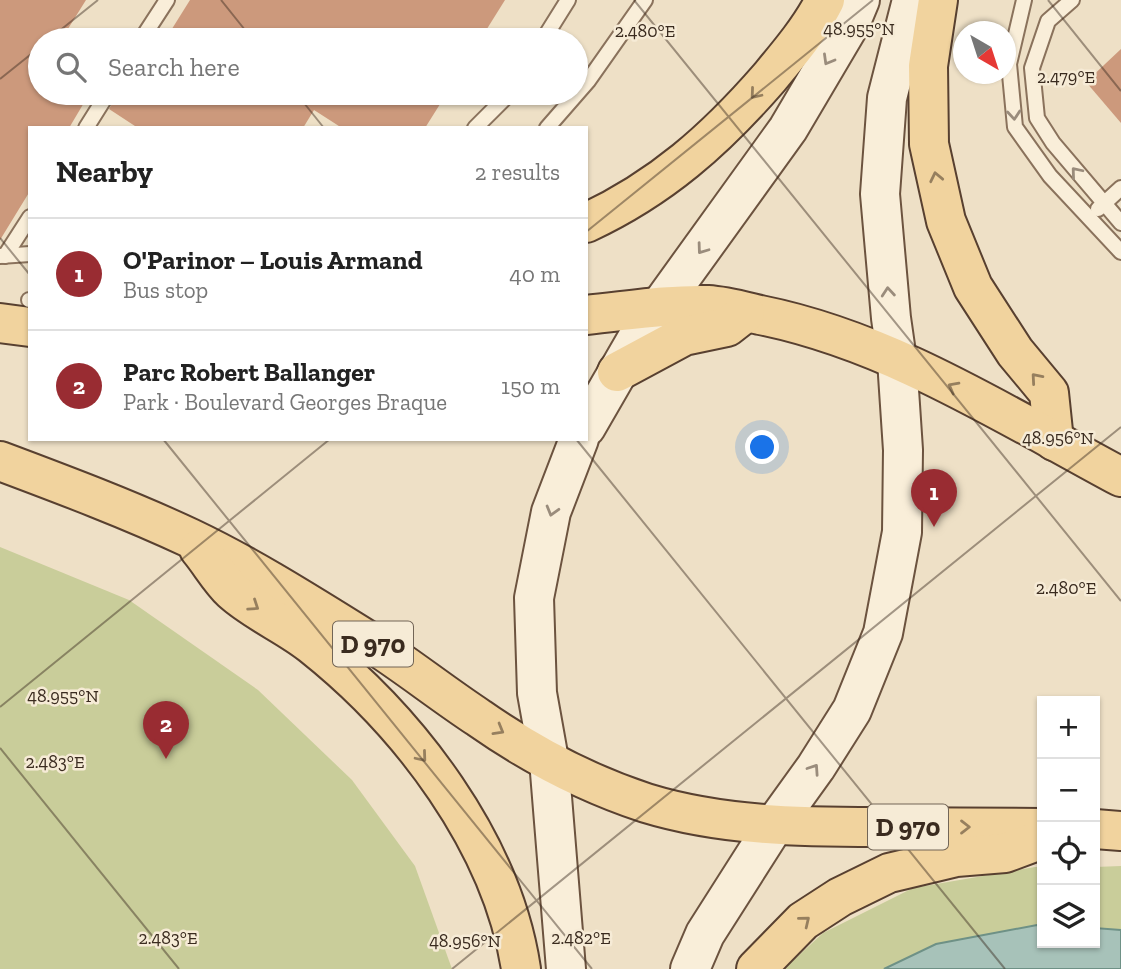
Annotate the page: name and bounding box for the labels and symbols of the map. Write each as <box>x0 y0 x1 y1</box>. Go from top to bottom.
text: 48.955°N <box>823 18 895 40</box>
text: 2.480°E <box>615 20 675 42</box>
north arrow <box>953 21 1016 84</box>
one-way arrow <box>823 53 836 66</box>
text: 2.479°E <box>1037 66 1095 88</box>
one-way arrow <box>751 86 763 99</box>
one-way arrow <box>1006 110 1021 121</box>
one-way arrow <box>1072 167 1084 180</box>
one-way arrow <box>930 171 945 183</box>
one-way arrow <box>698 242 710 254</box>
one-way arrow <box>881 286 896 297</box>
one-way arrow <box>1032 373 1044 386</box>
one-way arrow <box>948 382 960 395</box>
text: 48.956°N <box>1022 427 1094 449</box>
your location <box>745 430 779 464</box>
pin: 1 <box>911 469 957 527</box>
one-way arrow <box>546 505 560 517</box>
text: 2.480°E <box>1036 577 1096 599</box>
one-way arrow <box>247 598 260 611</box>
road number: D 970 <box>333 622 413 666</box>
text: 48.955°N <box>27 685 99 707</box>
pin: 2 <box>143 701 189 759</box>
one-way arrow <box>491 722 504 735</box>
one-way arrow <box>414 749 426 762</box>
text: 2.483°E <box>26 751 84 773</box>
one-way arrow <box>806 764 818 777</box>
road number: D 970 <box>868 804 948 849</box>
one-way arrow <box>960 819 971 835</box>
one-way arrow <box>797 917 809 930</box>
text: 2.483°E <box>139 927 197 949</box>
text: 2.482°E <box>551 927 611 949</box>
text: 48.956°N <box>429 930 501 952</box>

